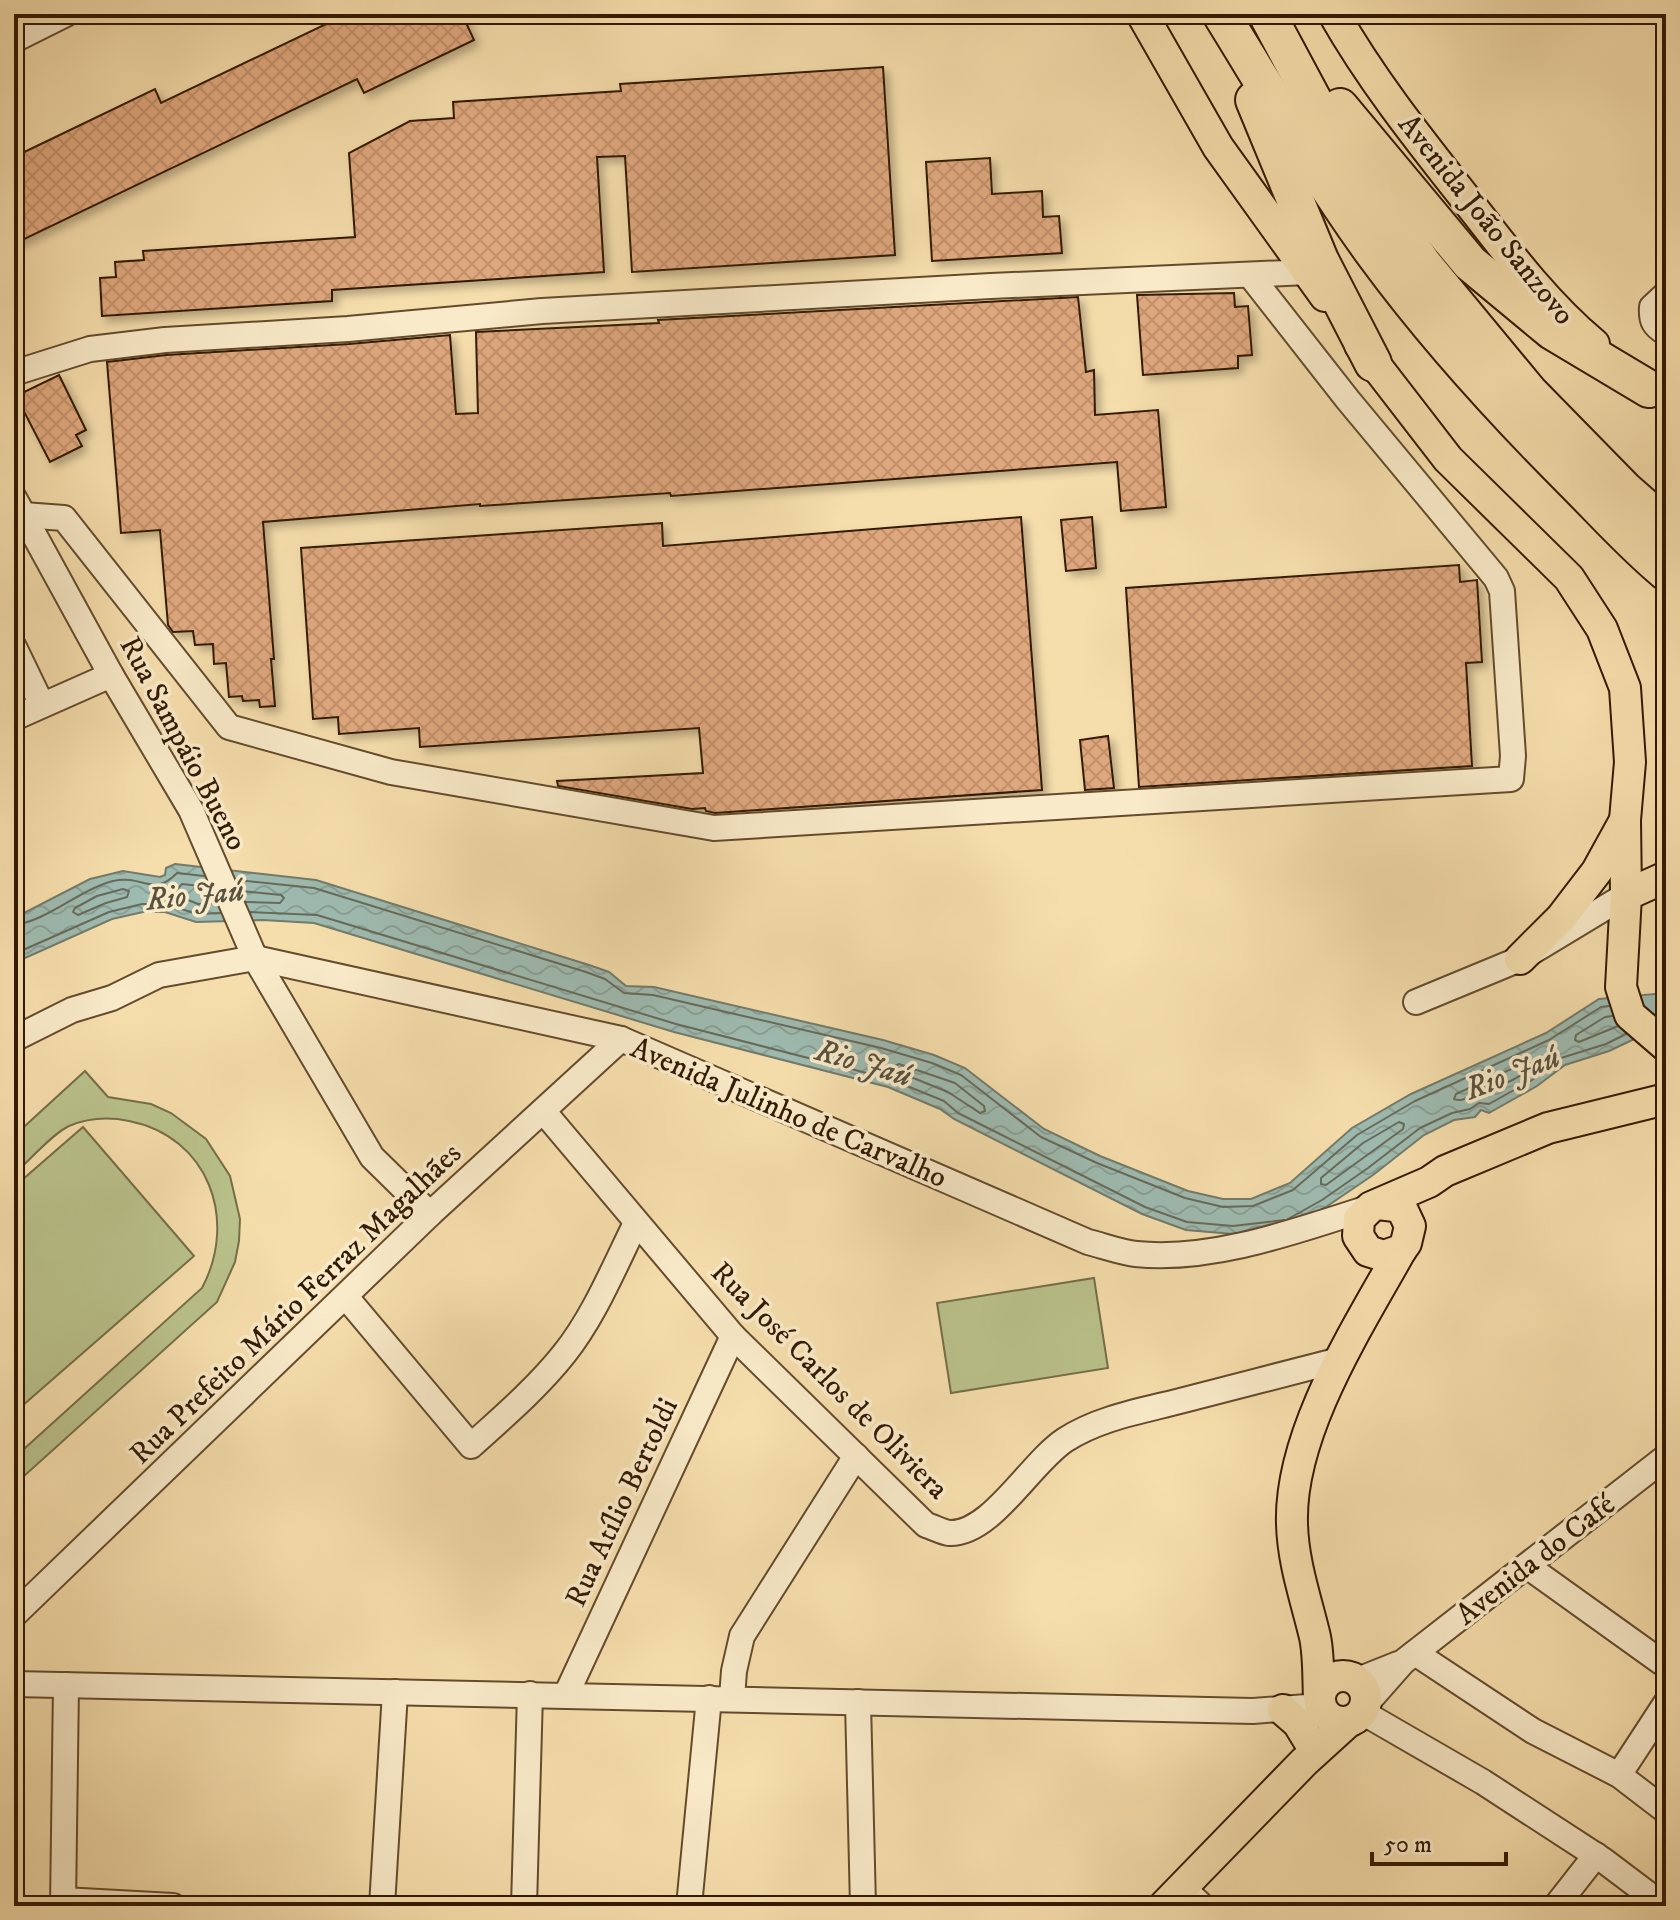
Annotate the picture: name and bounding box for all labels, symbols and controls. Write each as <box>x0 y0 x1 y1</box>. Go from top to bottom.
street label: Avenida João Sanzovo <box>1389 107 1582 333</box>
street label: Rua Sampáio Bueno <box>111 630 255 857</box>
water label: Rio Jaú <box>143 871 247 921</box>
street label: Avenida Julinho de Carvalho <box>625 1030 952 1197</box>
water label: Rio Jaú <box>809 1031 917 1097</box>
water label: Rio Jaú <box>1458 1037 1566 1111</box>
street label: Rua Prefeito Mário Ferraz Magalhães <box>122 1136 470 1473</box>
street label: Rua José Carlos de Oliviera <box>702 1255 956 1508</box>
street label: Rua Atílio Bertoldi <box>558 1392 687 1613</box>
street label: Avenida do Café <box>1449 1486 1623 1634</box>
scale bar <box>1372 1816 1506 1866</box>
text: 50 m <box>1384 1830 1432 1860</box>

